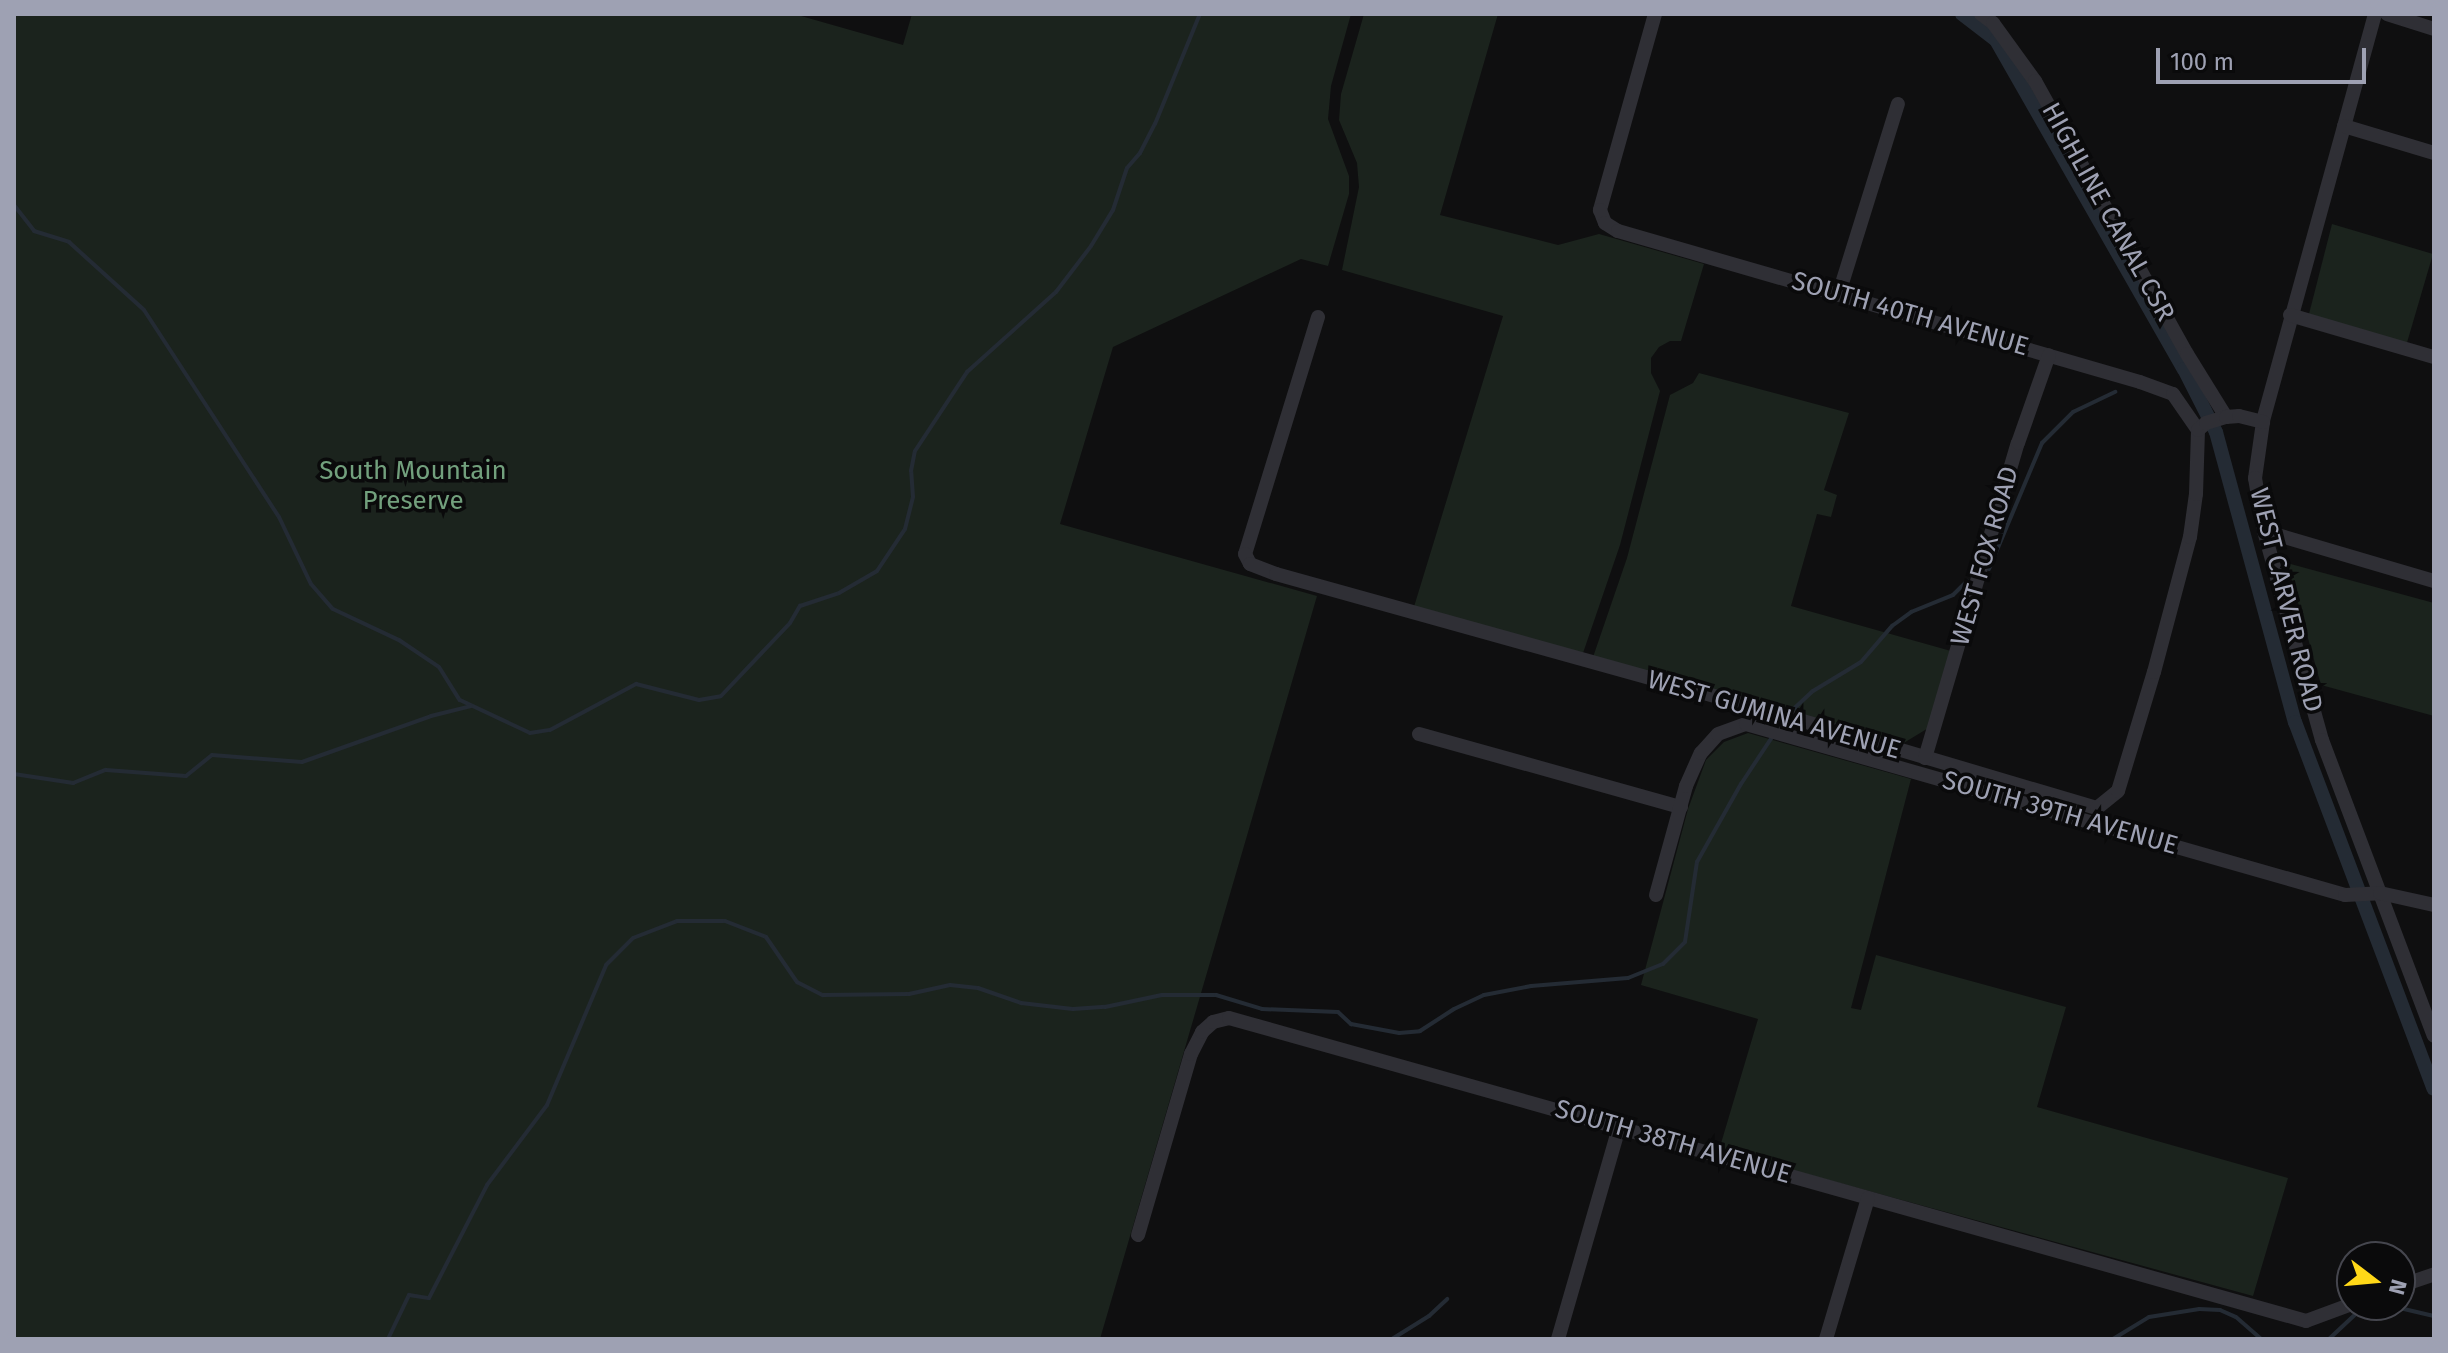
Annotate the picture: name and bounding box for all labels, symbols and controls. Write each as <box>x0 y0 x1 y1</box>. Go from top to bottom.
scale bar <box>2160 32 2370 82</box>
text: 100 m <box>2170 48 2234 76</box>
street label: HIGHLINE CANAL CSR <box>2035 97 2181 327</box>
street label: SOUTH 40TH AVENUE <box>1788 265 2032 363</box>
park label: South Mountain Preserve <box>319 455 507 516</box>
street label: WEST FOX ROAD <box>1945 463 2025 649</box>
street label: WEST CARVER ROAD <box>2243 485 2329 715</box>
street label: WEST GUMINA AVENUE <box>1644 664 1904 766</box>
street label: SOUTH 39TH AVENUE <box>1939 765 2181 861</box>
street label: SOUTH 38TH AVENUE <box>1551 1093 1795 1191</box>
north arrow <box>2336 1241 2416 1321</box>
text: N <box>2383 1276 2413 1298</box>

